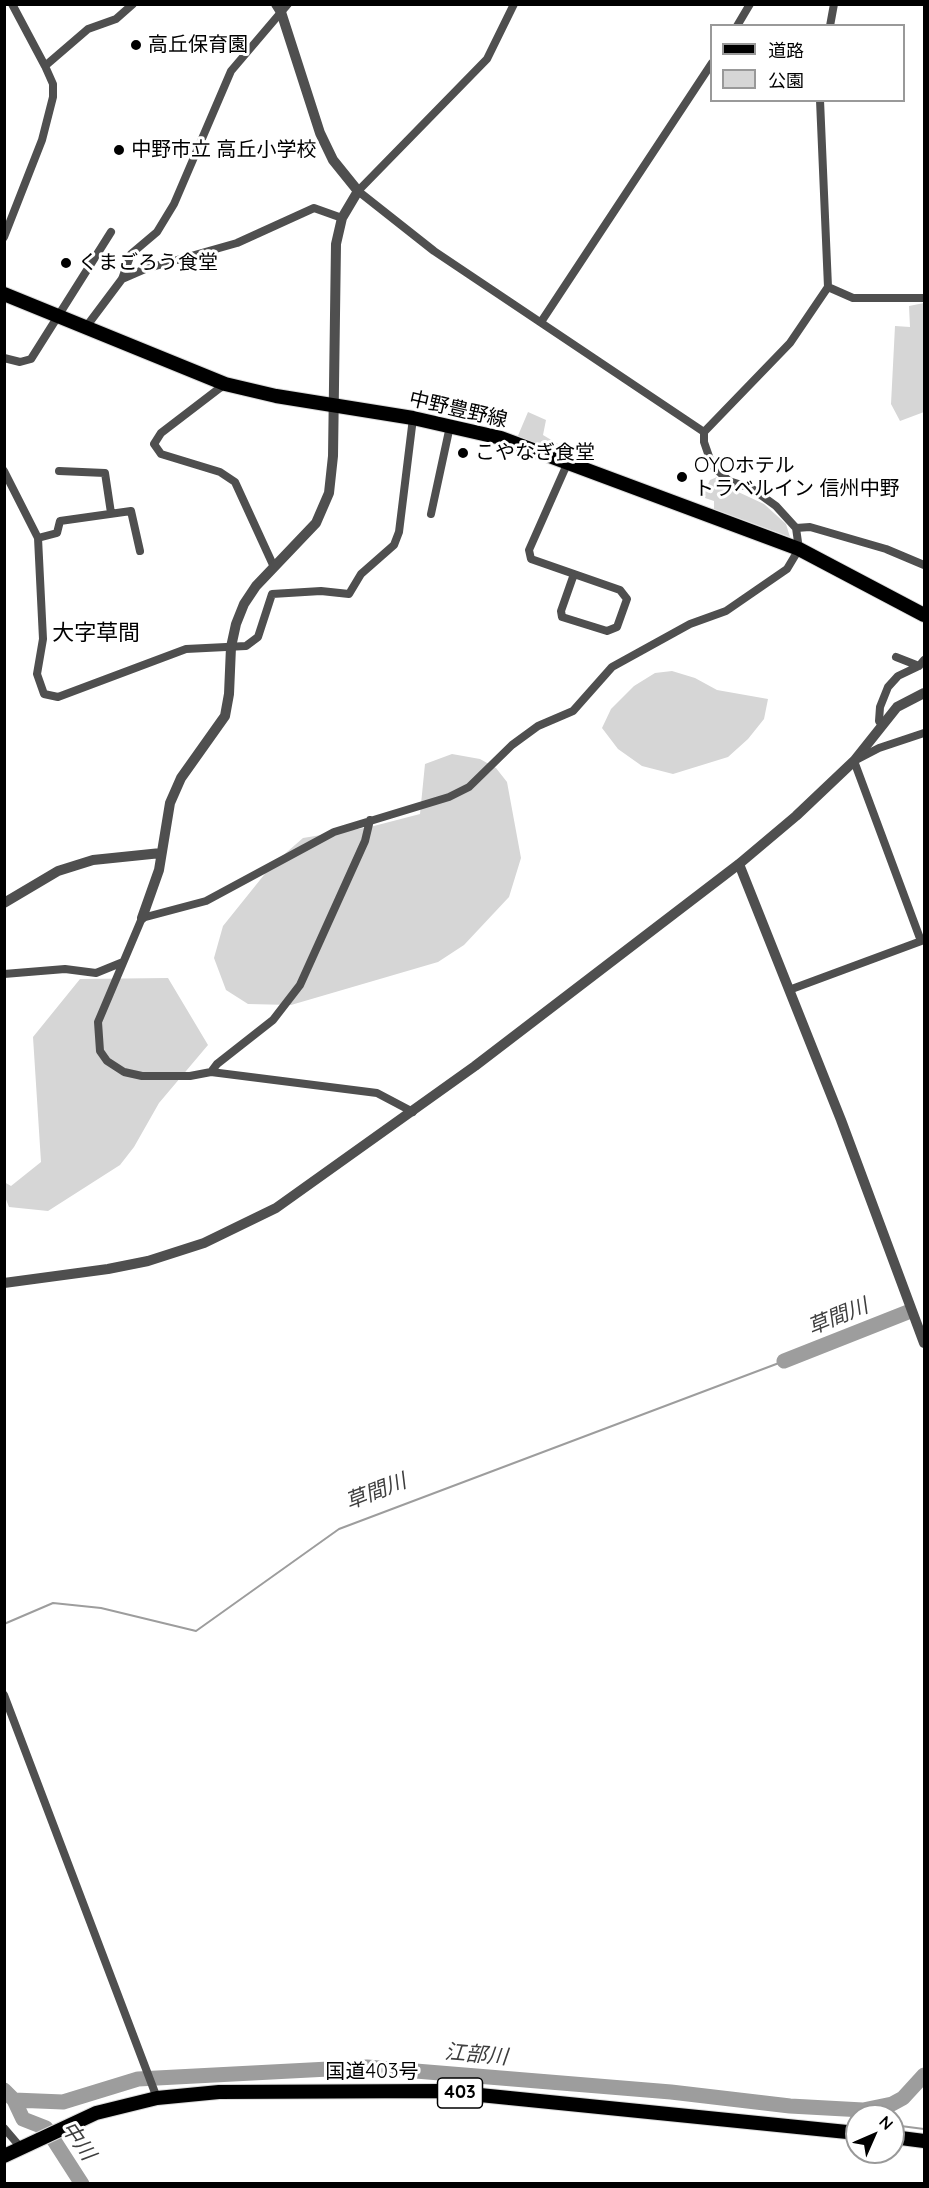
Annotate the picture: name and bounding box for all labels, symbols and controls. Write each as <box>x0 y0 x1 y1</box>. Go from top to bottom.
legend <box>710 24 905 102</box>
place label: 高丘保育園 <box>148 33 248 57</box>
marker: 高丘保育園 <box>129 38 143 52</box>
text: 道路 <box>768 39 804 62</box>
text: 公園 <box>768 69 804 92</box>
place label: 中野市立 高丘小学校 <box>131 138 316 162</box>
marker: 中野市立 高丘小学校 <box>112 143 126 157</box>
place label: くまごろう食堂 <box>78 251 218 275</box>
marker: くまごろう食堂 <box>59 256 73 270</box>
street label: 中野豊野線 <box>407 387 509 433</box>
place label: こやなぎ食堂 <box>475 441 595 465</box>
marker: こやなぎ食堂 <box>456 446 470 460</box>
place label: OYOホテル トラベルイン 信州中野 <box>694 454 899 501</box>
marker: OYOホテル トラベルイン 信州中野 <box>675 470 689 484</box>
district label: 大字草間 <box>52 620 140 646</box>
water label: 草間川 <box>804 1294 872 1340</box>
water label: 草間川 <box>342 1469 410 1515</box>
water label: 江部川 <box>444 2040 508 2070</box>
street label: 国道403号 <box>326 2060 418 2084</box>
road number: 403 <box>438 2078 482 2108</box>
north arrow <box>845 2104 905 2164</box>
text: N <box>875 2111 898 2134</box>
water label: 中川 <box>56 2117 100 2165</box>

